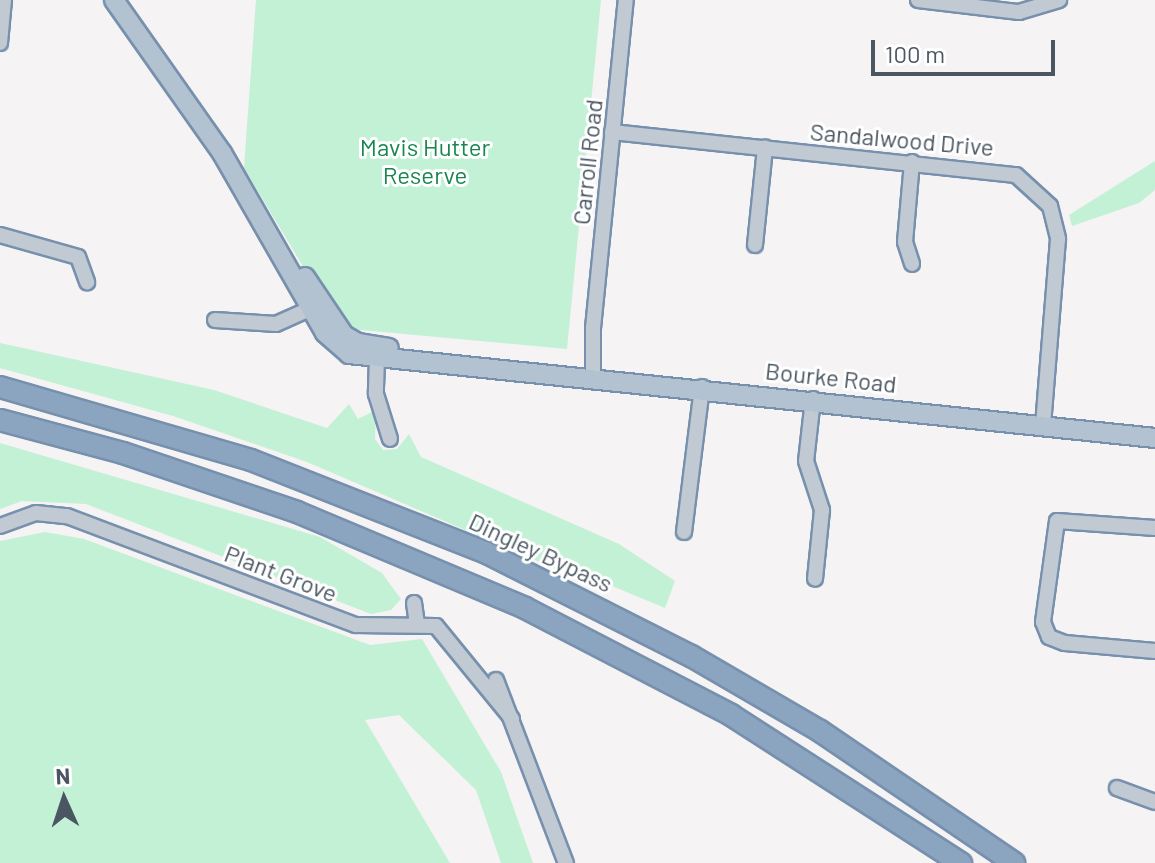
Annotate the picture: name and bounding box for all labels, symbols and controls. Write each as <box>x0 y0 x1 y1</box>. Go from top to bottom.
scale bar <box>875 24 1059 74</box>
text: 100 m <box>885 39 945 68</box>
street label: Carroll Road <box>566 98 608 226</box>
street label: Sandalwood Drive <box>809 117 995 161</box>
park label: Mavis Hutter Reserve <box>360 133 490 189</box>
street label: Bourke Road <box>764 356 898 398</box>
street label: Dingley Bypass <box>465 506 617 598</box>
street label: Plant Grove <box>221 538 341 608</box>
north arrow <box>24 759 104 839</box>
text: N <box>55 762 71 788</box>

